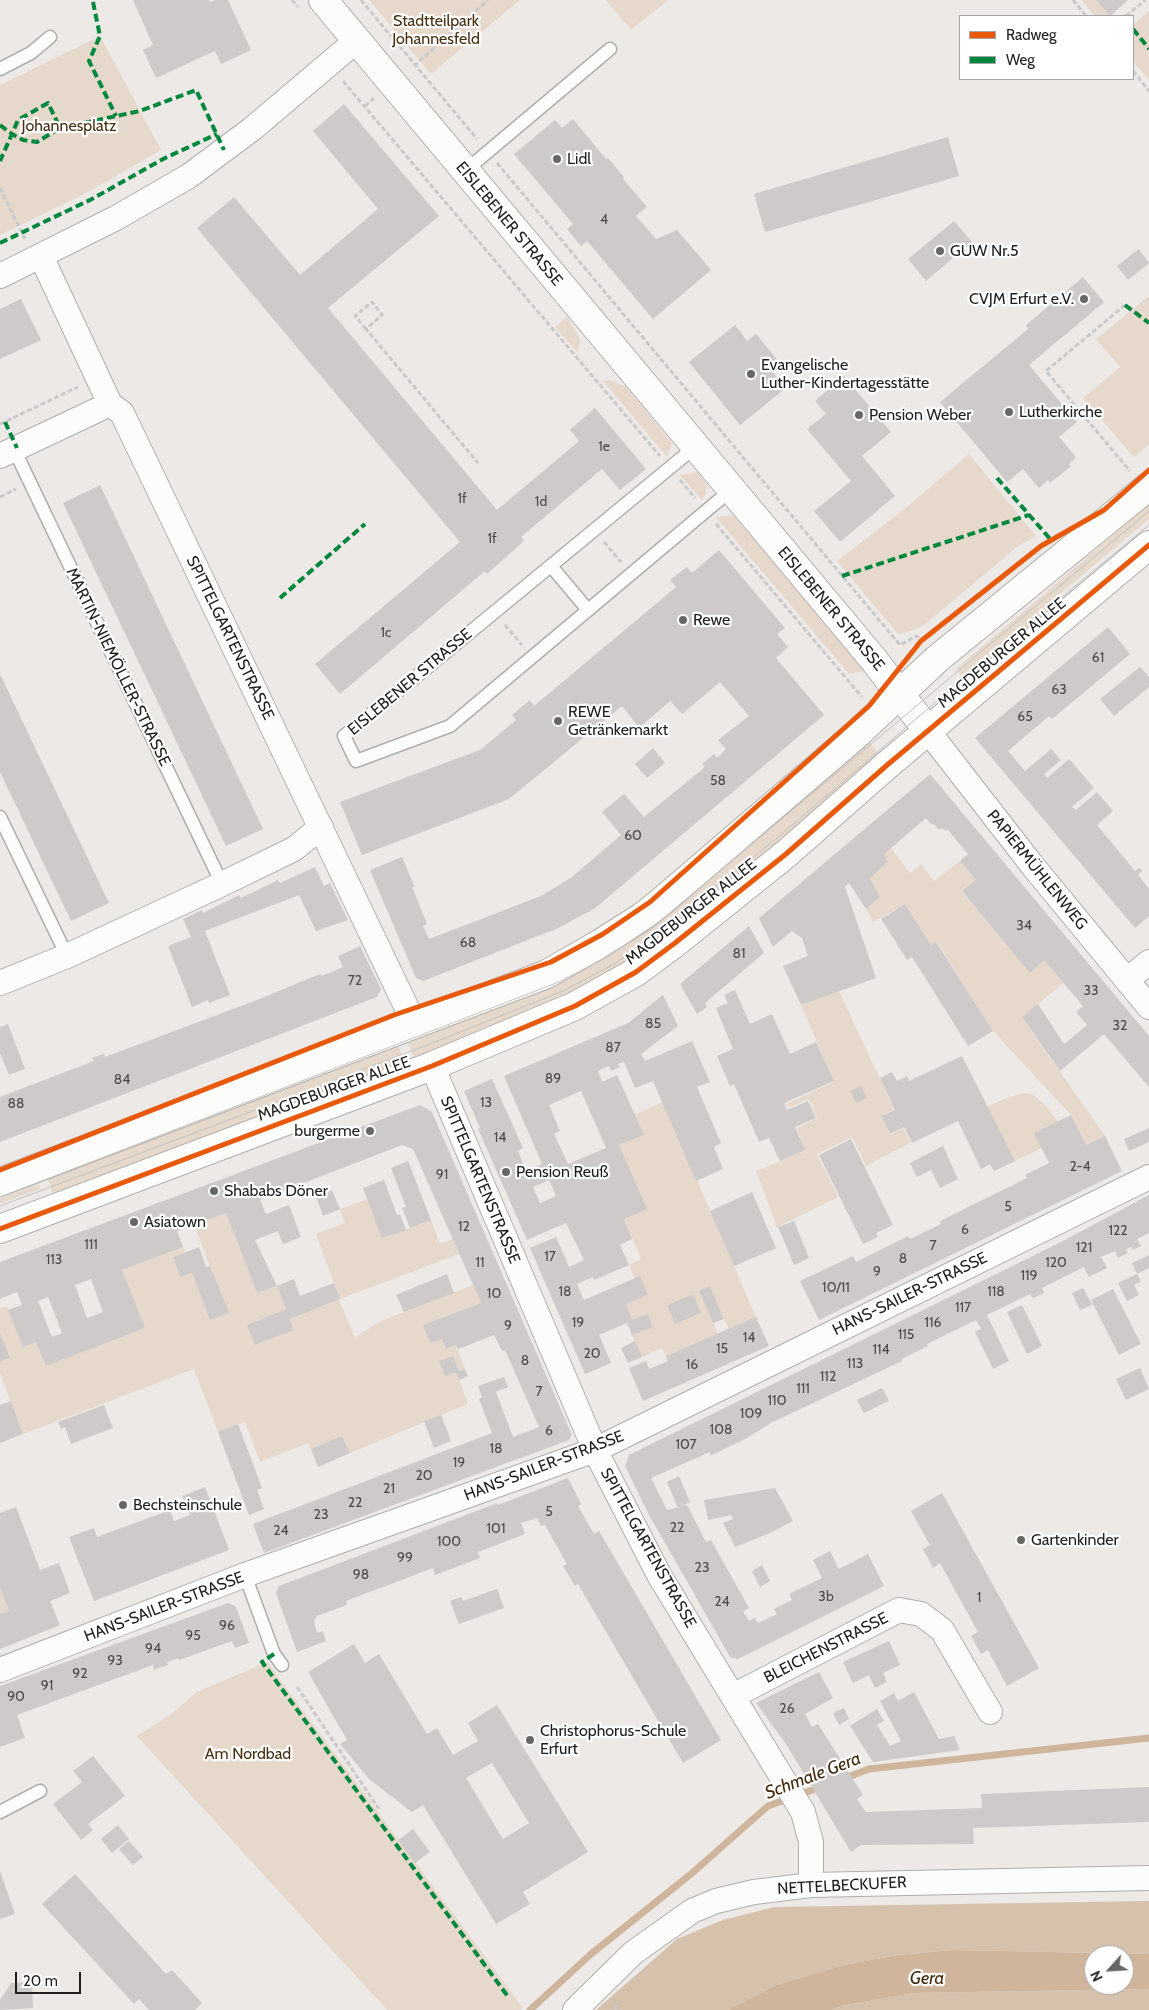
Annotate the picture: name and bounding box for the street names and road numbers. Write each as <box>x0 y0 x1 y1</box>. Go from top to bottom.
street label: EISLEBENER STRASSE <box>452 158 566 290</box>
street label: EISLEBENER STRASSE <box>774 543 888 675</box>
street label: SPITTELGARTENSTRASSE <box>182 553 278 723</box>
street label: MARTIN-NIEMÖLLER-STRASSE <box>61 565 175 769</box>
street label: MAGDEBURGER ALLEE <box>934 594 1070 712</box>
street label: EISLEBENER STRASSE <box>344 625 476 739</box>
street label: PAPIERMÜHLENWEG <box>983 806 1091 934</box>
street label: MAGDEBURGER ALLEE <box>622 855 760 969</box>
street label: MAGDEBURGER ALLEE <box>255 1052 413 1126</box>
street label: SPITTELGARTENSTRASSE <box>436 1094 524 1266</box>
street label: HANS-SAILER-STRASSE <box>830 1248 990 1340</box>
street label: HANS-SAILER-STRASSE <box>461 1427 627 1505</box>
street label: SPITTELGARTENSTRASSE <box>596 1465 700 1631</box>
street label: HANS-SAILER-STRASSE <box>81 1568 247 1646</box>
street label: BLEICHENSTRASSE <box>761 1608 891 1688</box>
street label: NETTELBECKUFER <box>777 1873 907 1899</box>

